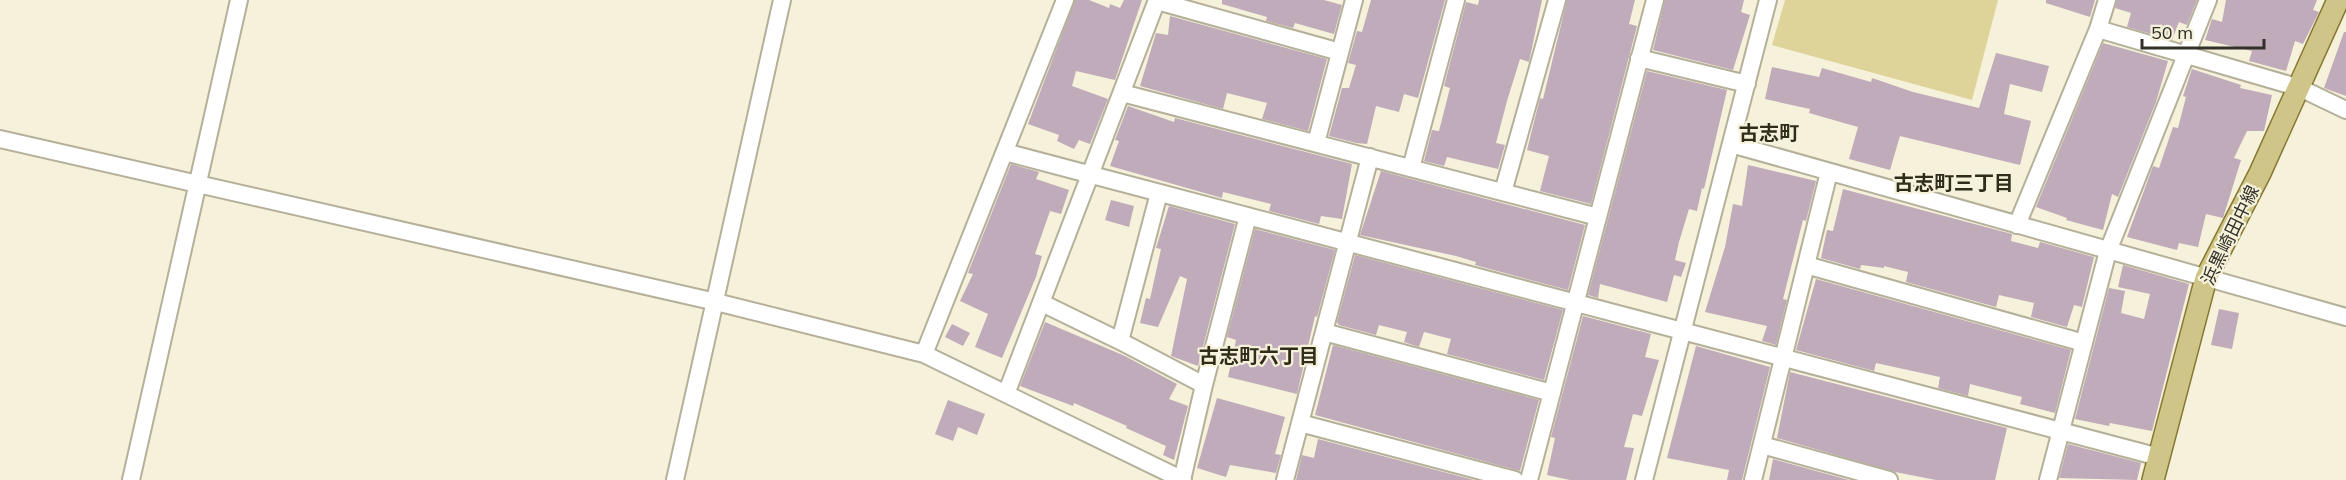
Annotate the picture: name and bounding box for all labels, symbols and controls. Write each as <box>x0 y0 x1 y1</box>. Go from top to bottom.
scale bar <box>2142 12 2264 50</box>
text: 50 m <box>2151 21 2193 44</box>
district label: 古志町 <box>1739 120 1799 145</box>
district label: 古志町三丁目 <box>1894 170 2014 195</box>
street label: 浜黒崎田中線 <box>2196 181 2264 289</box>
district label: 古志町六丁目 <box>1199 343 1319 368</box>

